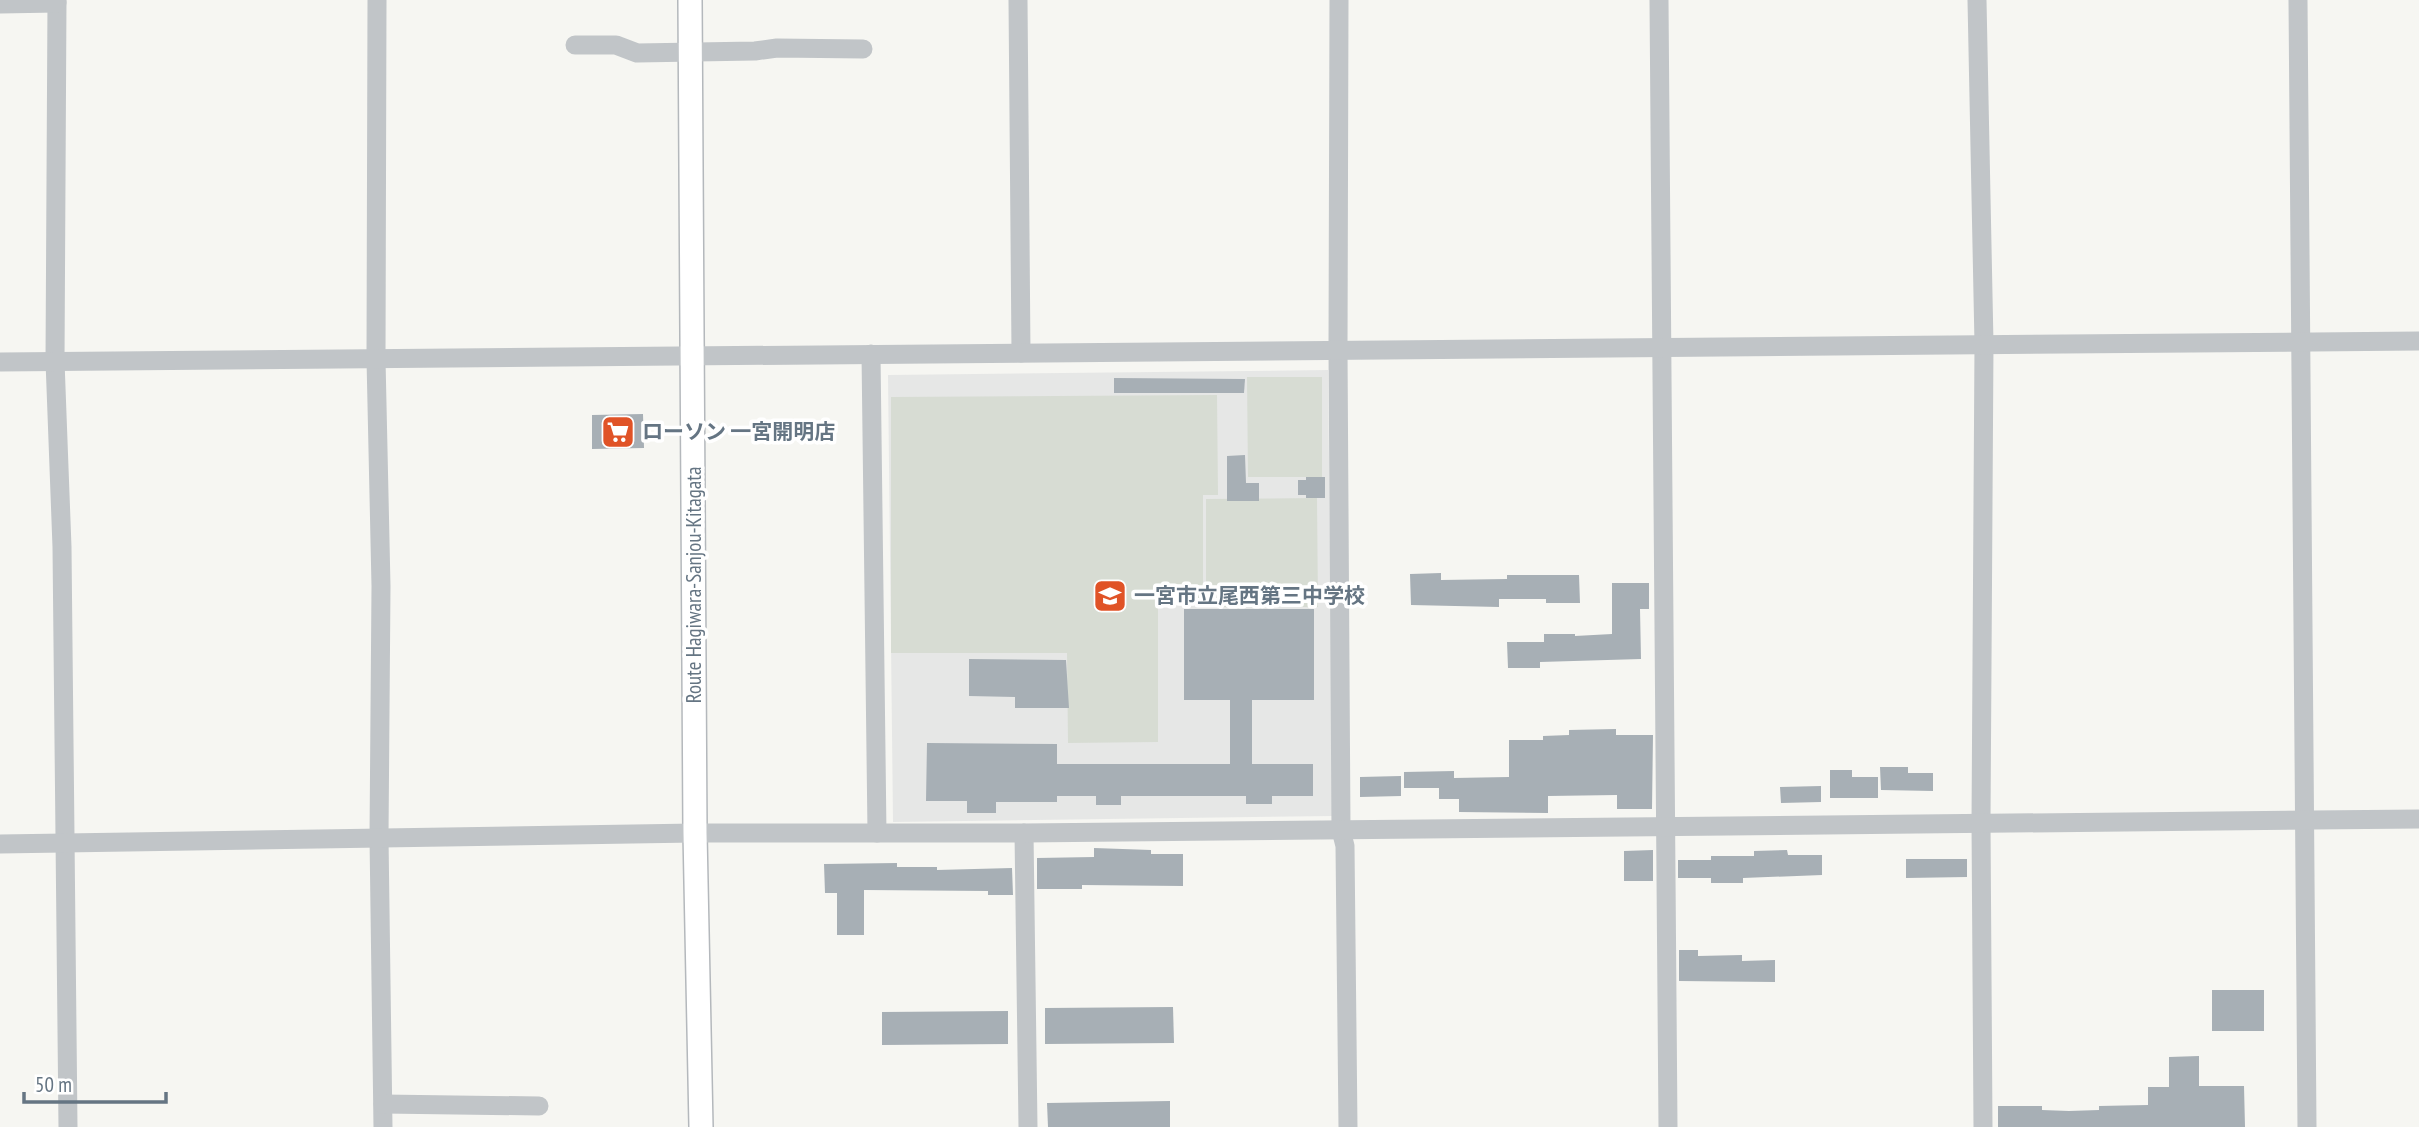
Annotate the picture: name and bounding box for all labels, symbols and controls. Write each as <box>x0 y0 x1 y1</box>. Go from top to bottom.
supermarket icon: ローソン 一宮開明店 <box>599 413 637 451</box>
place label: ローソン 一宮開明店 <box>642 418 835 445</box>
street label: Route Hagiwara-Sanjou-Kitagata <box>680 467 707 703</box>
school or university icon: 一宮市立尾西第三中学校 <box>1091 577 1129 615</box>
place label: 一宮市立尾西第三中学校 <box>1134 582 1365 609</box>
scale bar <box>24 1060 166 1104</box>
text: 50 m <box>35 1071 72 1098</box>

